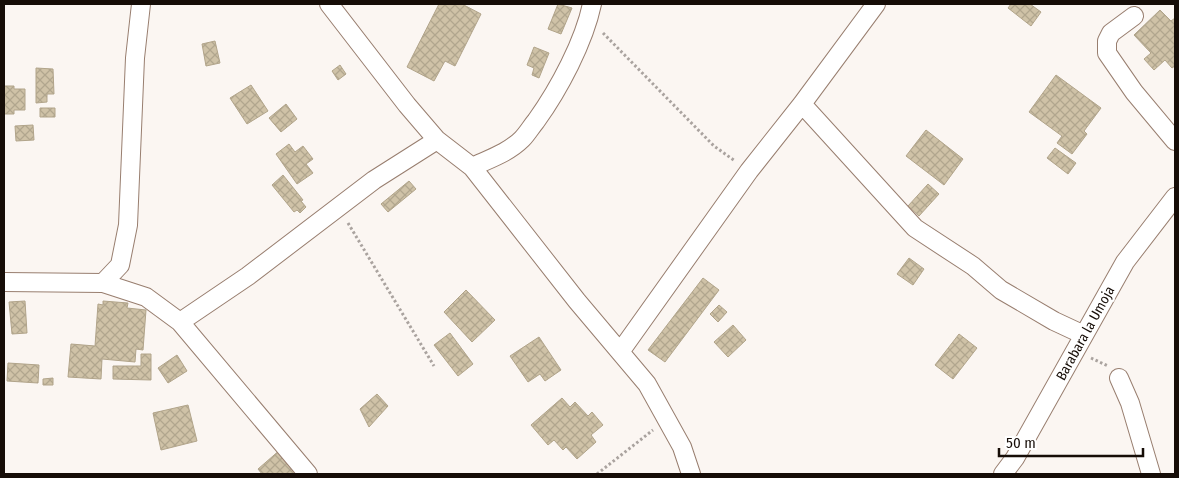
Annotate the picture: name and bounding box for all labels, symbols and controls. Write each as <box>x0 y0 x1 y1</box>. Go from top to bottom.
street label: Barabara la Umoja <box>1053 283 1118 383</box>
scale bar <box>999 426 1143 458</box>
text: 50 m <box>1006 434 1036 452</box>

